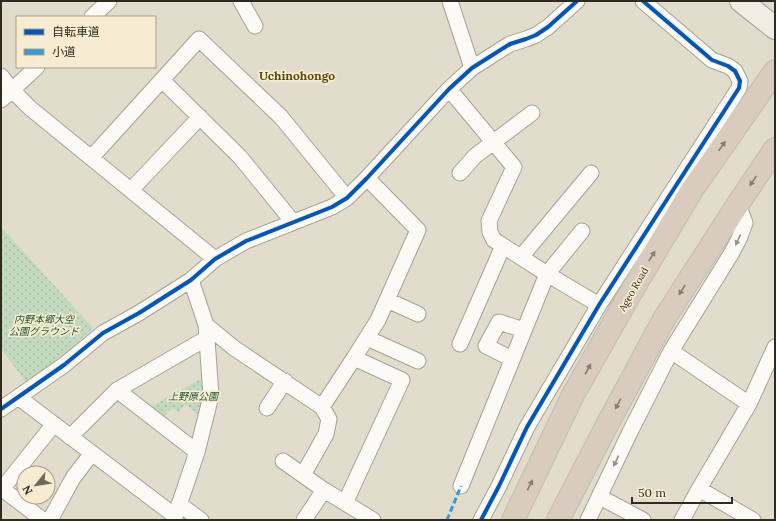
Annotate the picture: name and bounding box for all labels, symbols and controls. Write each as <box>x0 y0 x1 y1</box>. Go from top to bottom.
legend <box>16 16 156 68</box>
text: 自転車道 <box>52 24 100 39</box>
text: 小道 <box>52 44 76 59</box>
district label: Uchinohongo <box>259 68 335 83</box>
one-way arrow <box>718 141 726 152</box>
one-way arrow <box>749 176 757 186</box>
one-way arrow <box>735 234 741 246</box>
one-way arrow <box>649 250 656 262</box>
street label: Ageo Road <box>615 265 651 314</box>
one-way arrow <box>679 284 686 296</box>
park label: 内野本郷大空 公園グラウンド <box>9 313 80 338</box>
one-way arrow <box>584 363 591 374</box>
park label: 上野原公園 <box>168 390 220 403</box>
one-way arrow <box>615 398 622 409</box>
one-way arrow <box>613 456 619 467</box>
north arrow <box>16 465 56 505</box>
one-way arrow <box>527 479 533 491</box>
scale bar <box>632 479 732 505</box>
text: N <box>19 482 36 497</box>
text: 50 m <box>638 485 666 500</box>

